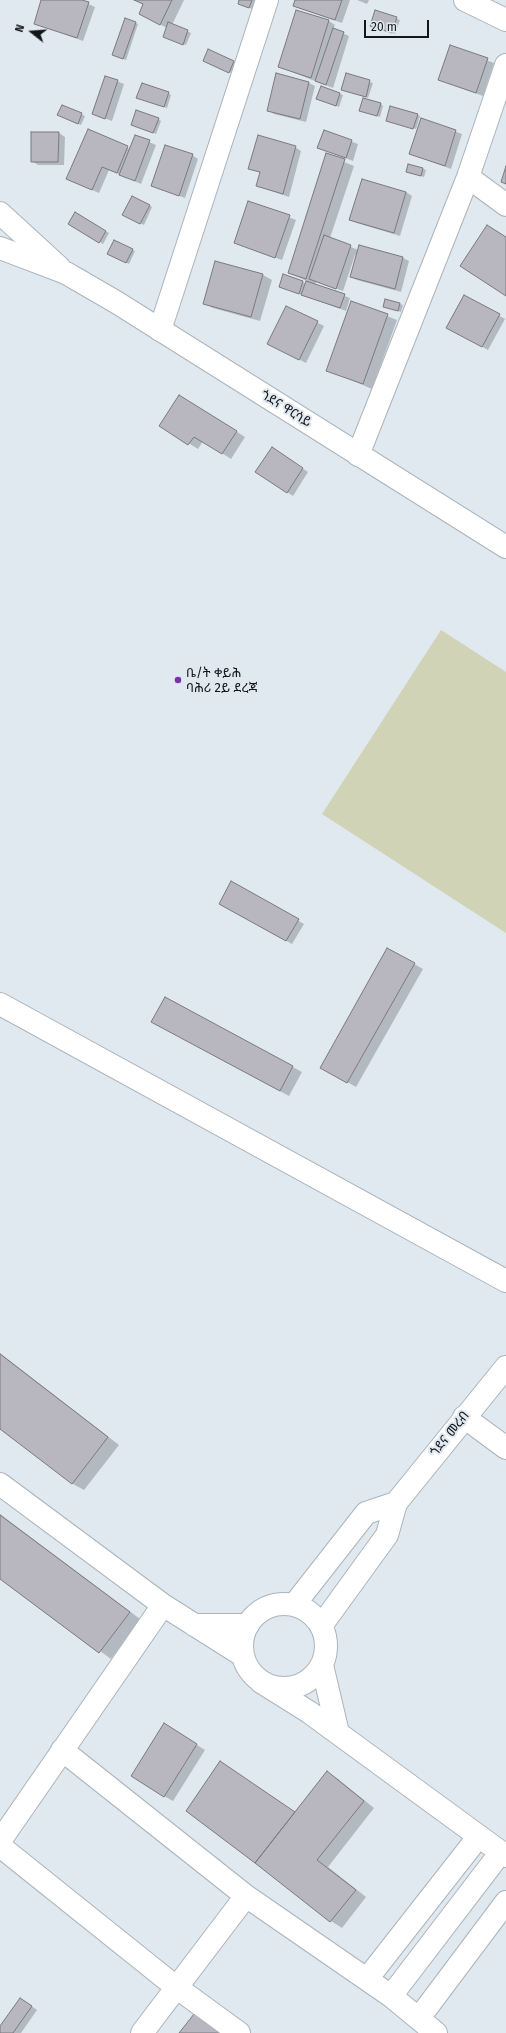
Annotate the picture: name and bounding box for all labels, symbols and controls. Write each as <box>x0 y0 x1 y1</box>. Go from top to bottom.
north arrow <box>12 12 52 52</box>
scale bar <box>366 12 431 38</box>
text: 20 m <box>371 20 397 34</box>
text: N <box>13 23 27 34</box>
street label: ጎደና ዋርሳይ <box>258 387 314 431</box>
place label: ቤ/ት ቀይሕ ባሕሪ 2ይ ደረጃ <box>186 665 257 696</box>
marker: ቤ/ት ቀይሕ ባሕሪ 2ይ ደረጃ <box>173 675 183 685</box>
street label: ጎደና መረብ <box>427 1408 473 1460</box>

